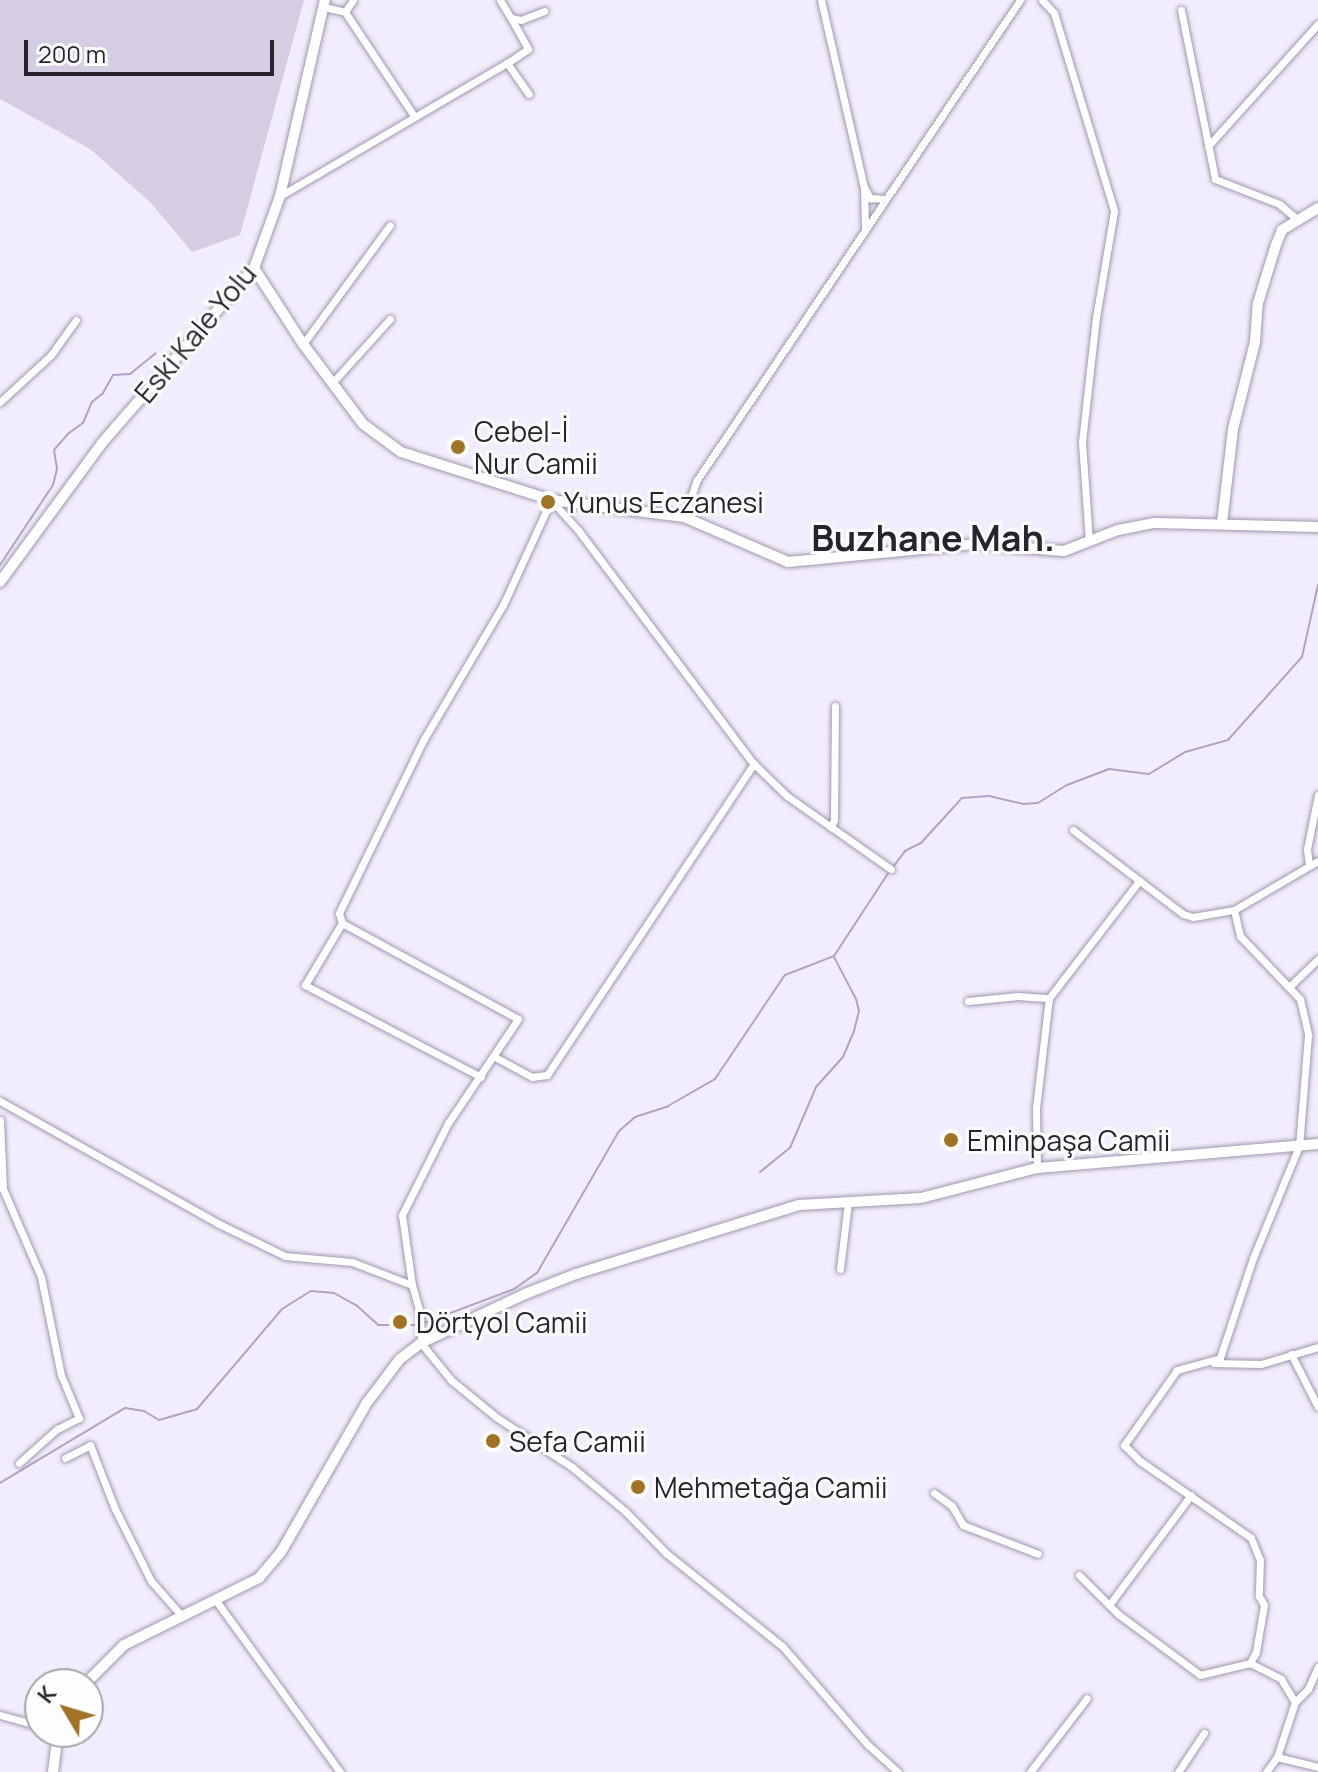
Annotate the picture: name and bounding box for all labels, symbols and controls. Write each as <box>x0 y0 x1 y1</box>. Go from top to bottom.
scale bar <box>28 24 278 74</box>
text: 200 m <box>38 37 106 70</box>
street label: Eski Kale Yolu <box>127 257 263 409</box>
place label: Cebel-İ Nur Camii <box>474 414 598 480</box>
marker: Cebel-İ Nur Camii <box>449 438 467 456</box>
place label: Yunus Eczanesi <box>564 485 764 519</box>
marker: Yunus Eczanesi <box>539 493 557 511</box>
district label: Buzhane Mah. <box>811 516 1055 560</box>
place label: Eminpaşa Camii <box>967 1123 1170 1157</box>
marker: Eminpaşa Camii <box>942 1131 960 1149</box>
place label: Dörtyol Camii <box>416 1305 588 1339</box>
marker: Dörtyol Camii <box>391 1313 409 1331</box>
place label: Sefa Camii <box>509 1424 646 1458</box>
marker: Sefa Camii <box>484 1432 502 1450</box>
place label: Mehmetağa Camii <box>654 1470 887 1504</box>
marker: Mehmetağa Camii <box>629 1478 647 1496</box>
north arrow <box>24 1668 104 1748</box>
text: K <box>30 1680 63 1709</box>

